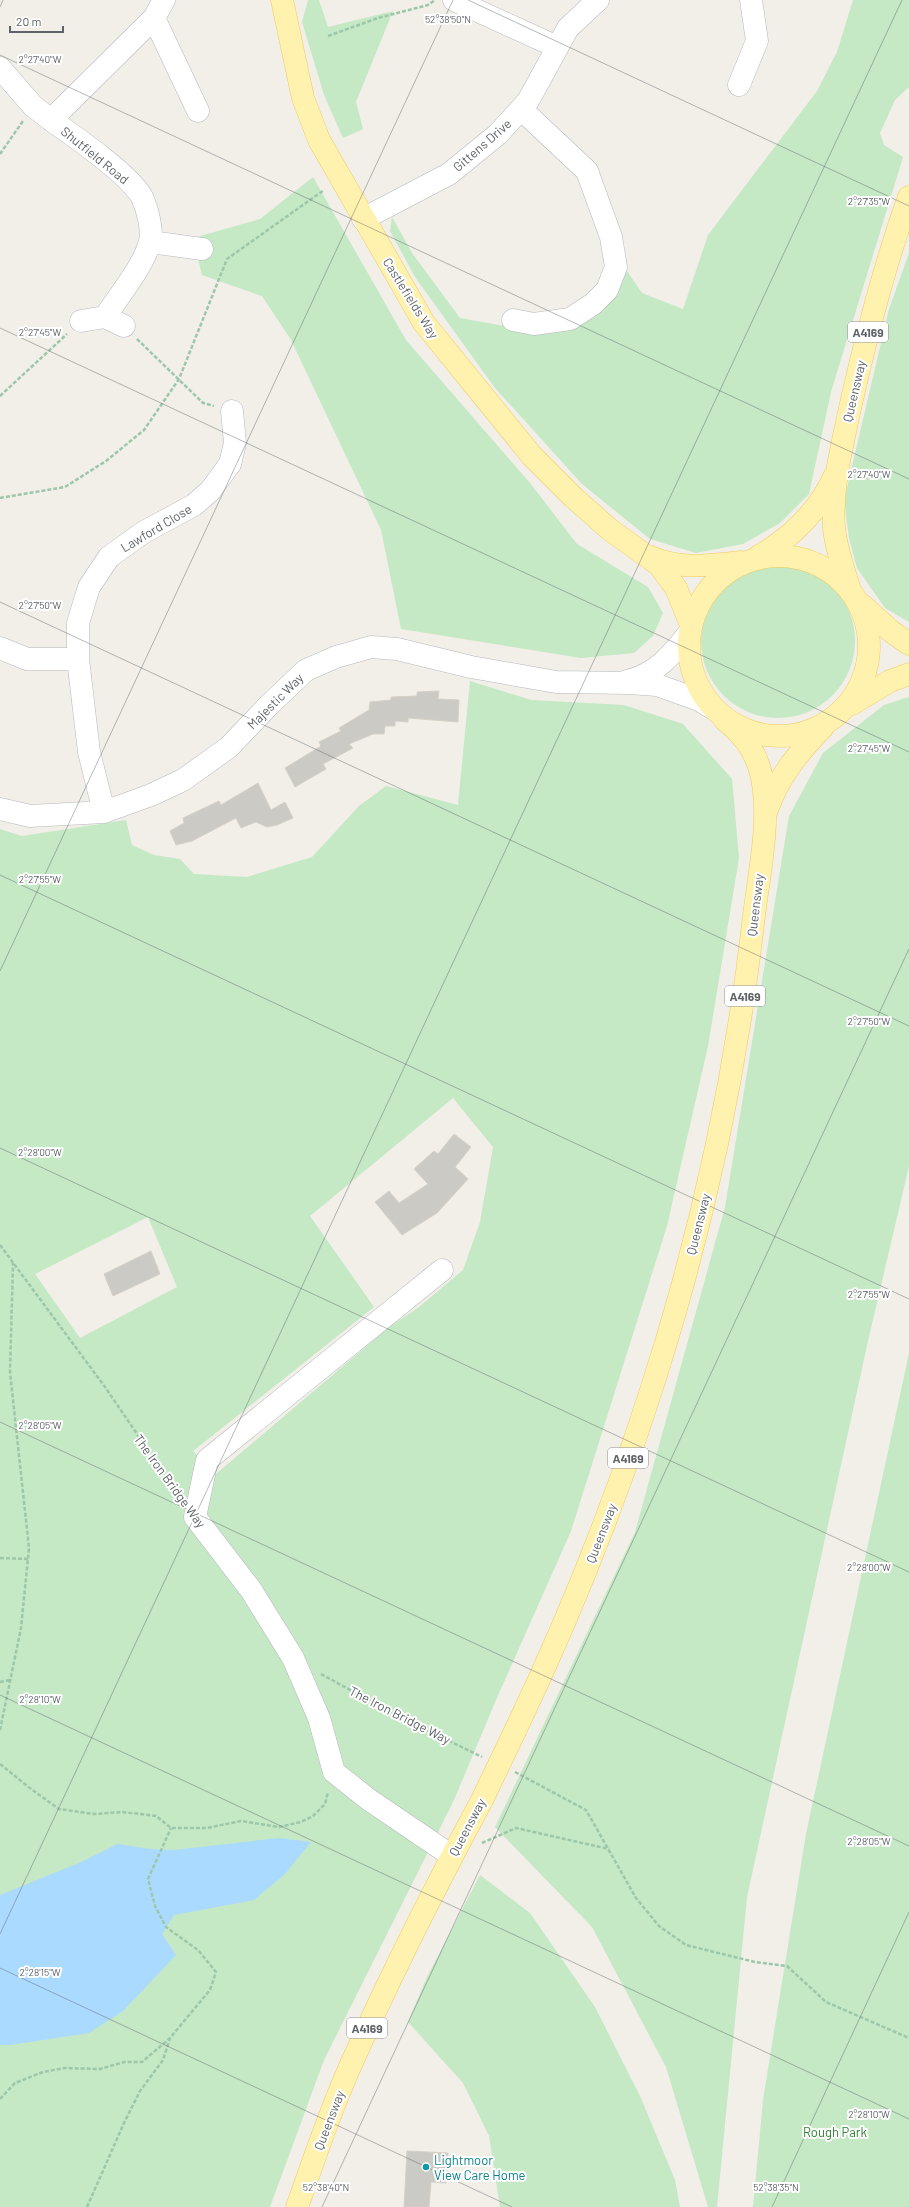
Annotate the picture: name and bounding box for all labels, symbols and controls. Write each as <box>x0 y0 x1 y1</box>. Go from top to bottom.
scale bar <box>10 8 63 34</box>
text: 52°38'50"N <box>425 13 471 25</box>
text: 20 m <box>16 14 42 28</box>
text: 2°27'40"W <box>18 53 62 65</box>
street label: Gittens Drive <box>449 115 515 175</box>
street label: Shutfield Road <box>58 123 132 187</box>
text: 2°27'35"W <box>848 195 890 207</box>
street label: Castlefields Way <box>380 255 442 341</box>
road number: A4169 <box>848 322 888 342</box>
text: 2°27'45"W <box>19 326 61 338</box>
street label: Queensway <box>839 359 869 423</box>
text: 2°27'40"W <box>847 468 891 480</box>
street label: Lawford Close <box>118 501 194 555</box>
text: 2°27'50"W <box>19 599 62 611</box>
street label: Majestic Way <box>244 670 306 732</box>
text: 2°27'45"W <box>848 742 890 754</box>
text: 2°27'55"W <box>19 873 61 885</box>
street label: Queensway <box>743 873 767 937</box>
road number: A4169 <box>725 986 765 1006</box>
text: 2°27'50"W <box>848 1015 891 1027</box>
text: 2°28'00"W <box>18 1146 62 1158</box>
street label: Queensway <box>683 1192 713 1256</box>
text: 2°27'55"W <box>848 1288 890 1300</box>
text: 2°28'05"W <box>18 1419 62 1431</box>
street label: The Iron Bridge Way <box>131 1431 209 1531</box>
road number: A4169 <box>608 1448 648 1468</box>
street label: Queensway <box>582 1501 620 1565</box>
text: 2°28'00"W <box>847 1561 891 1573</box>
street label: The Iron Bridge Way <box>347 1683 453 1747</box>
text: 2°28'10"W <box>19 1693 61 1705</box>
street label: Queensway <box>445 1795 489 1859</box>
text: 2°28'05"W <box>847 1835 891 1847</box>
text: 2°28'15"W <box>19 1966 61 1978</box>
road number: A4169 <box>347 2018 387 2038</box>
street label: Queensway <box>310 2088 348 2152</box>
text: 2°28'10"W <box>848 2108 890 2120</box>
park label: Rough Park <box>803 2124 868 2140</box>
place label: Lightmoor View Care Home <box>434 2152 526 2183</box>
marker: Lightmoor View Care Home <box>421 2162 431 2172</box>
text: 52°38'40"N <box>303 2181 349 2193</box>
text: 52°38'35"N <box>753 2181 799 2193</box>

